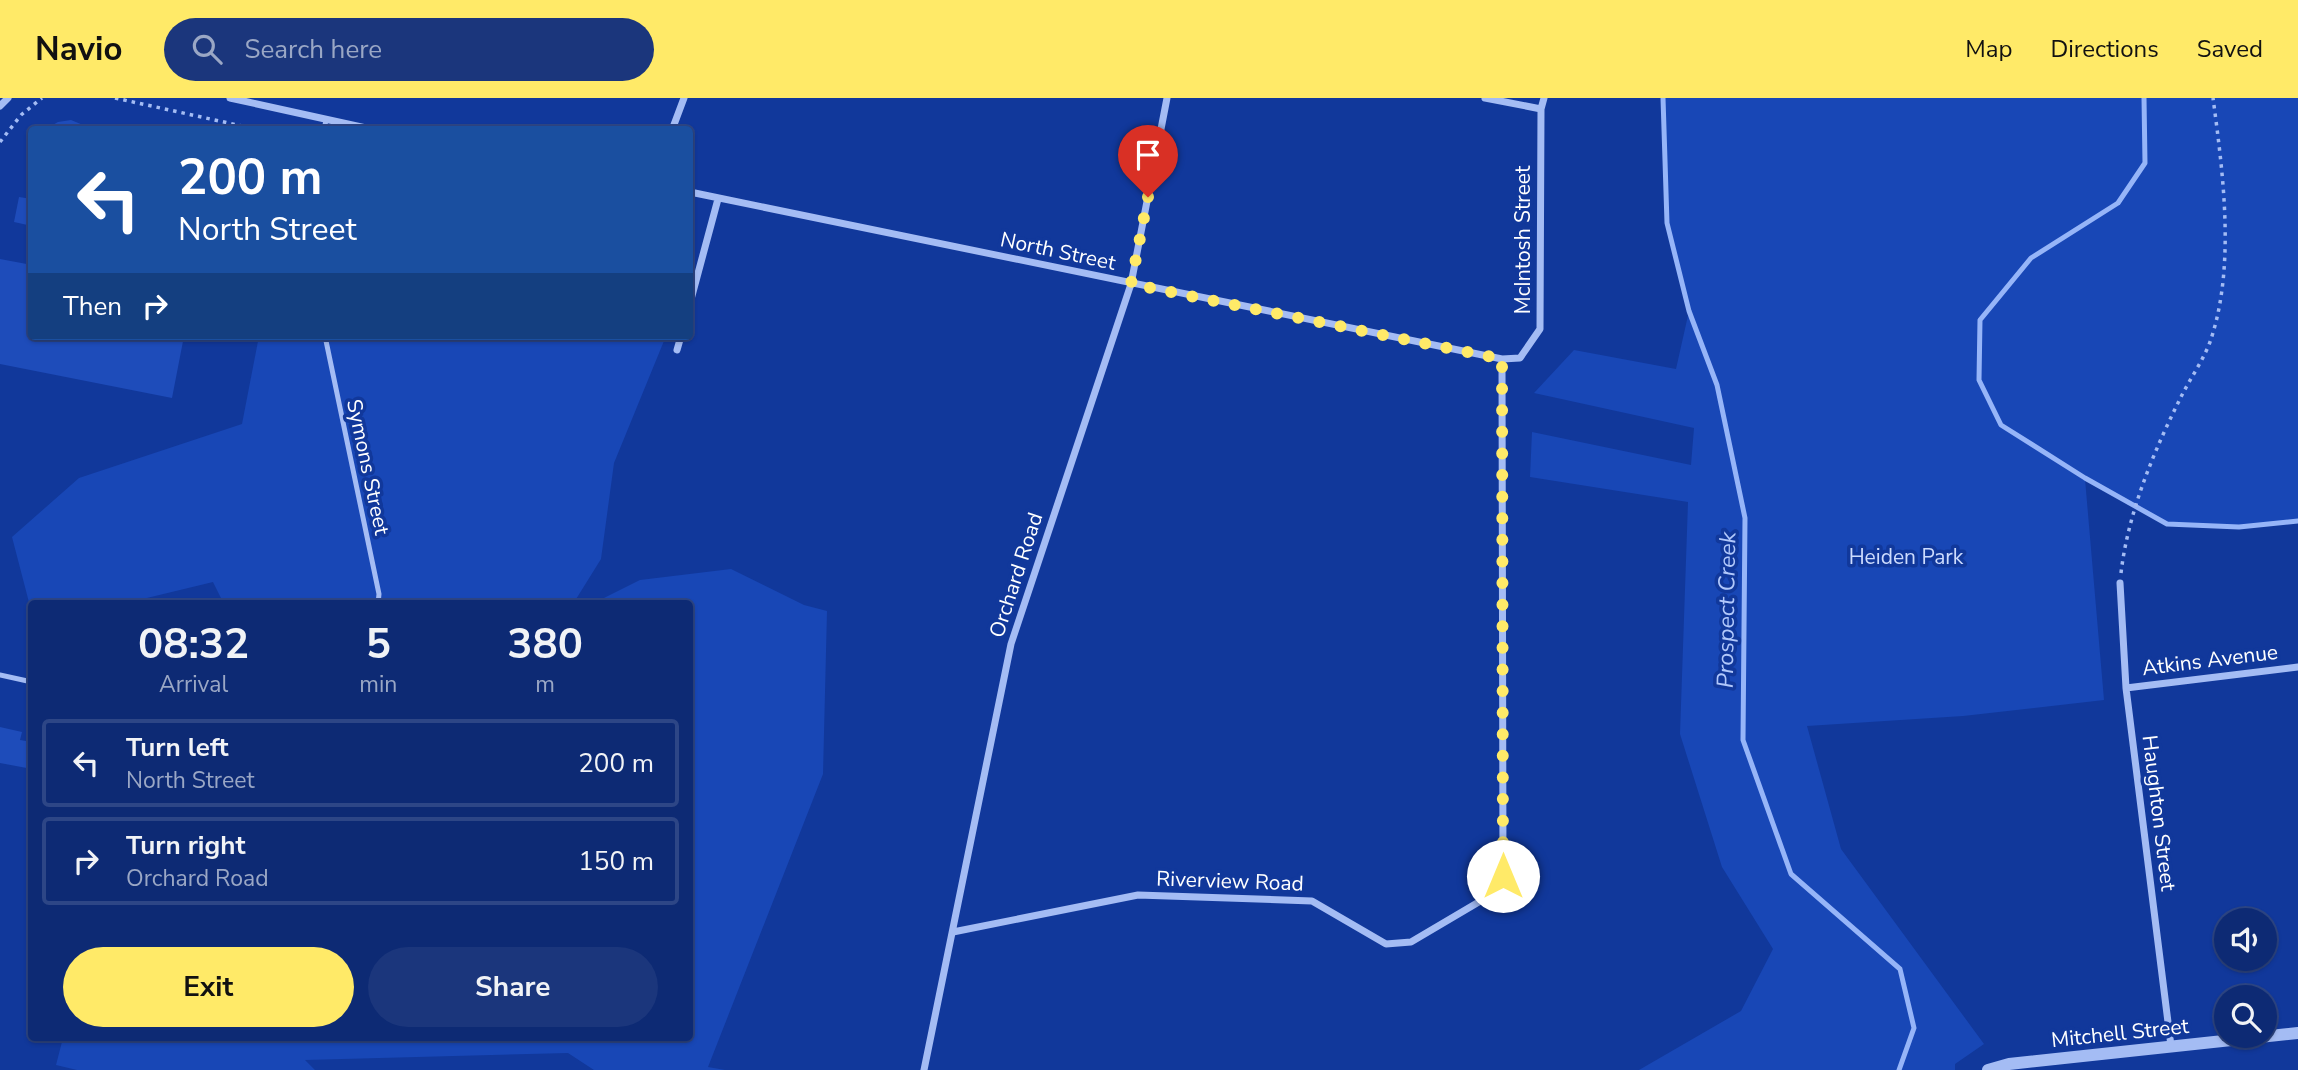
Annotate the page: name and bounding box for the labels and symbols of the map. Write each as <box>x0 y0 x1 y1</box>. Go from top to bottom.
pin <box>1118 125 1178 197</box>
street label: McIntosh Street <box>1509 165 1537 314</box>
street label: North Street <box>998 225 1119 277</box>
street label: Symons Street <box>340 397 396 538</box>
street label: Orchard Road <box>983 509 1049 641</box>
water label: Prospect Creek <box>1710 531 1743 688</box>
park label: Heiden Park <box>1849 543 1964 571</box>
street label: Atkins Avenue <box>2140 638 2280 682</box>
street label: Haughton Street <box>2136 734 2183 893</box>
position arrow <box>1466 839 1540 913</box>
street label: Riverview Road <box>1156 864 1304 898</box>
street label: Mitchell Street <box>2050 1012 2191 1054</box>

